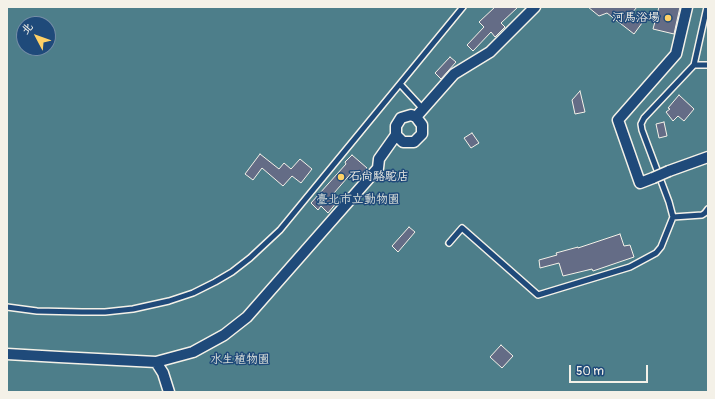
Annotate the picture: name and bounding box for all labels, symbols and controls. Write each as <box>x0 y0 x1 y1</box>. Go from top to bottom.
place label: 河馬浴場 <box>612 11 660 25</box>
marker: 河馬浴場 <box>663 13 673 23</box>
north arrow <box>16 16 56 56</box>
text: 北 <box>19 20 36 37</box>
place label: 石尚駱駝店 <box>349 170 409 184</box>
marker: 石尚駱駝店 <box>336 172 346 182</box>
park label: 臺北市立動物園 <box>316 193 400 207</box>
park label: 水生植物園 <box>210 353 270 367</box>
scale bar <box>571 357 650 383</box>
text: 50 m <box>576 364 604 379</box>

